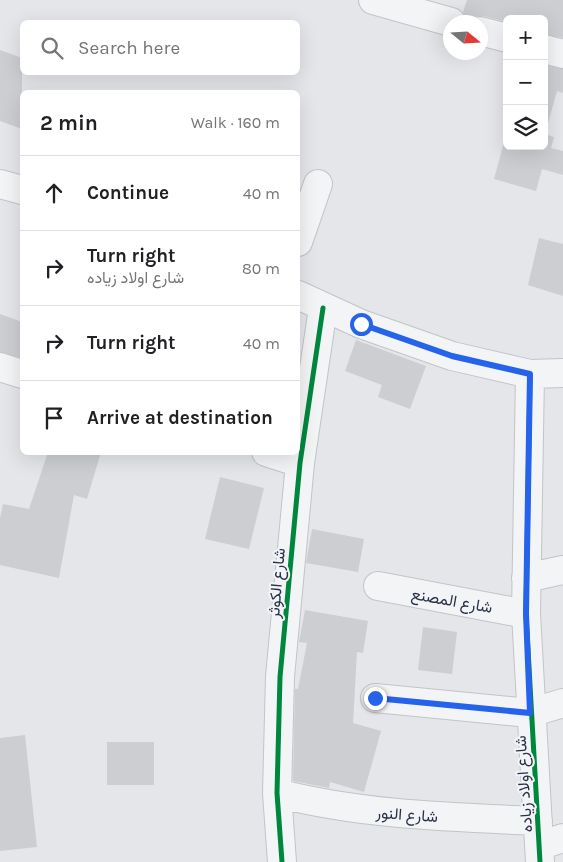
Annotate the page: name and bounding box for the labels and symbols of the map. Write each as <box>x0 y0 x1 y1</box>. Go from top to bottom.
north arrow <box>443 15 488 60</box>
route start <box>350 313 373 336</box>
street label: شارع الكوثر <box>264 547 291 620</box>
street label: شارع المصنع <box>409 584 494 619</box>
route end <box>364 687 387 710</box>
street label: شارع اولاد زياده <box>511 735 538 833</box>
street label: شارع النور <box>374 803 439 828</box>

